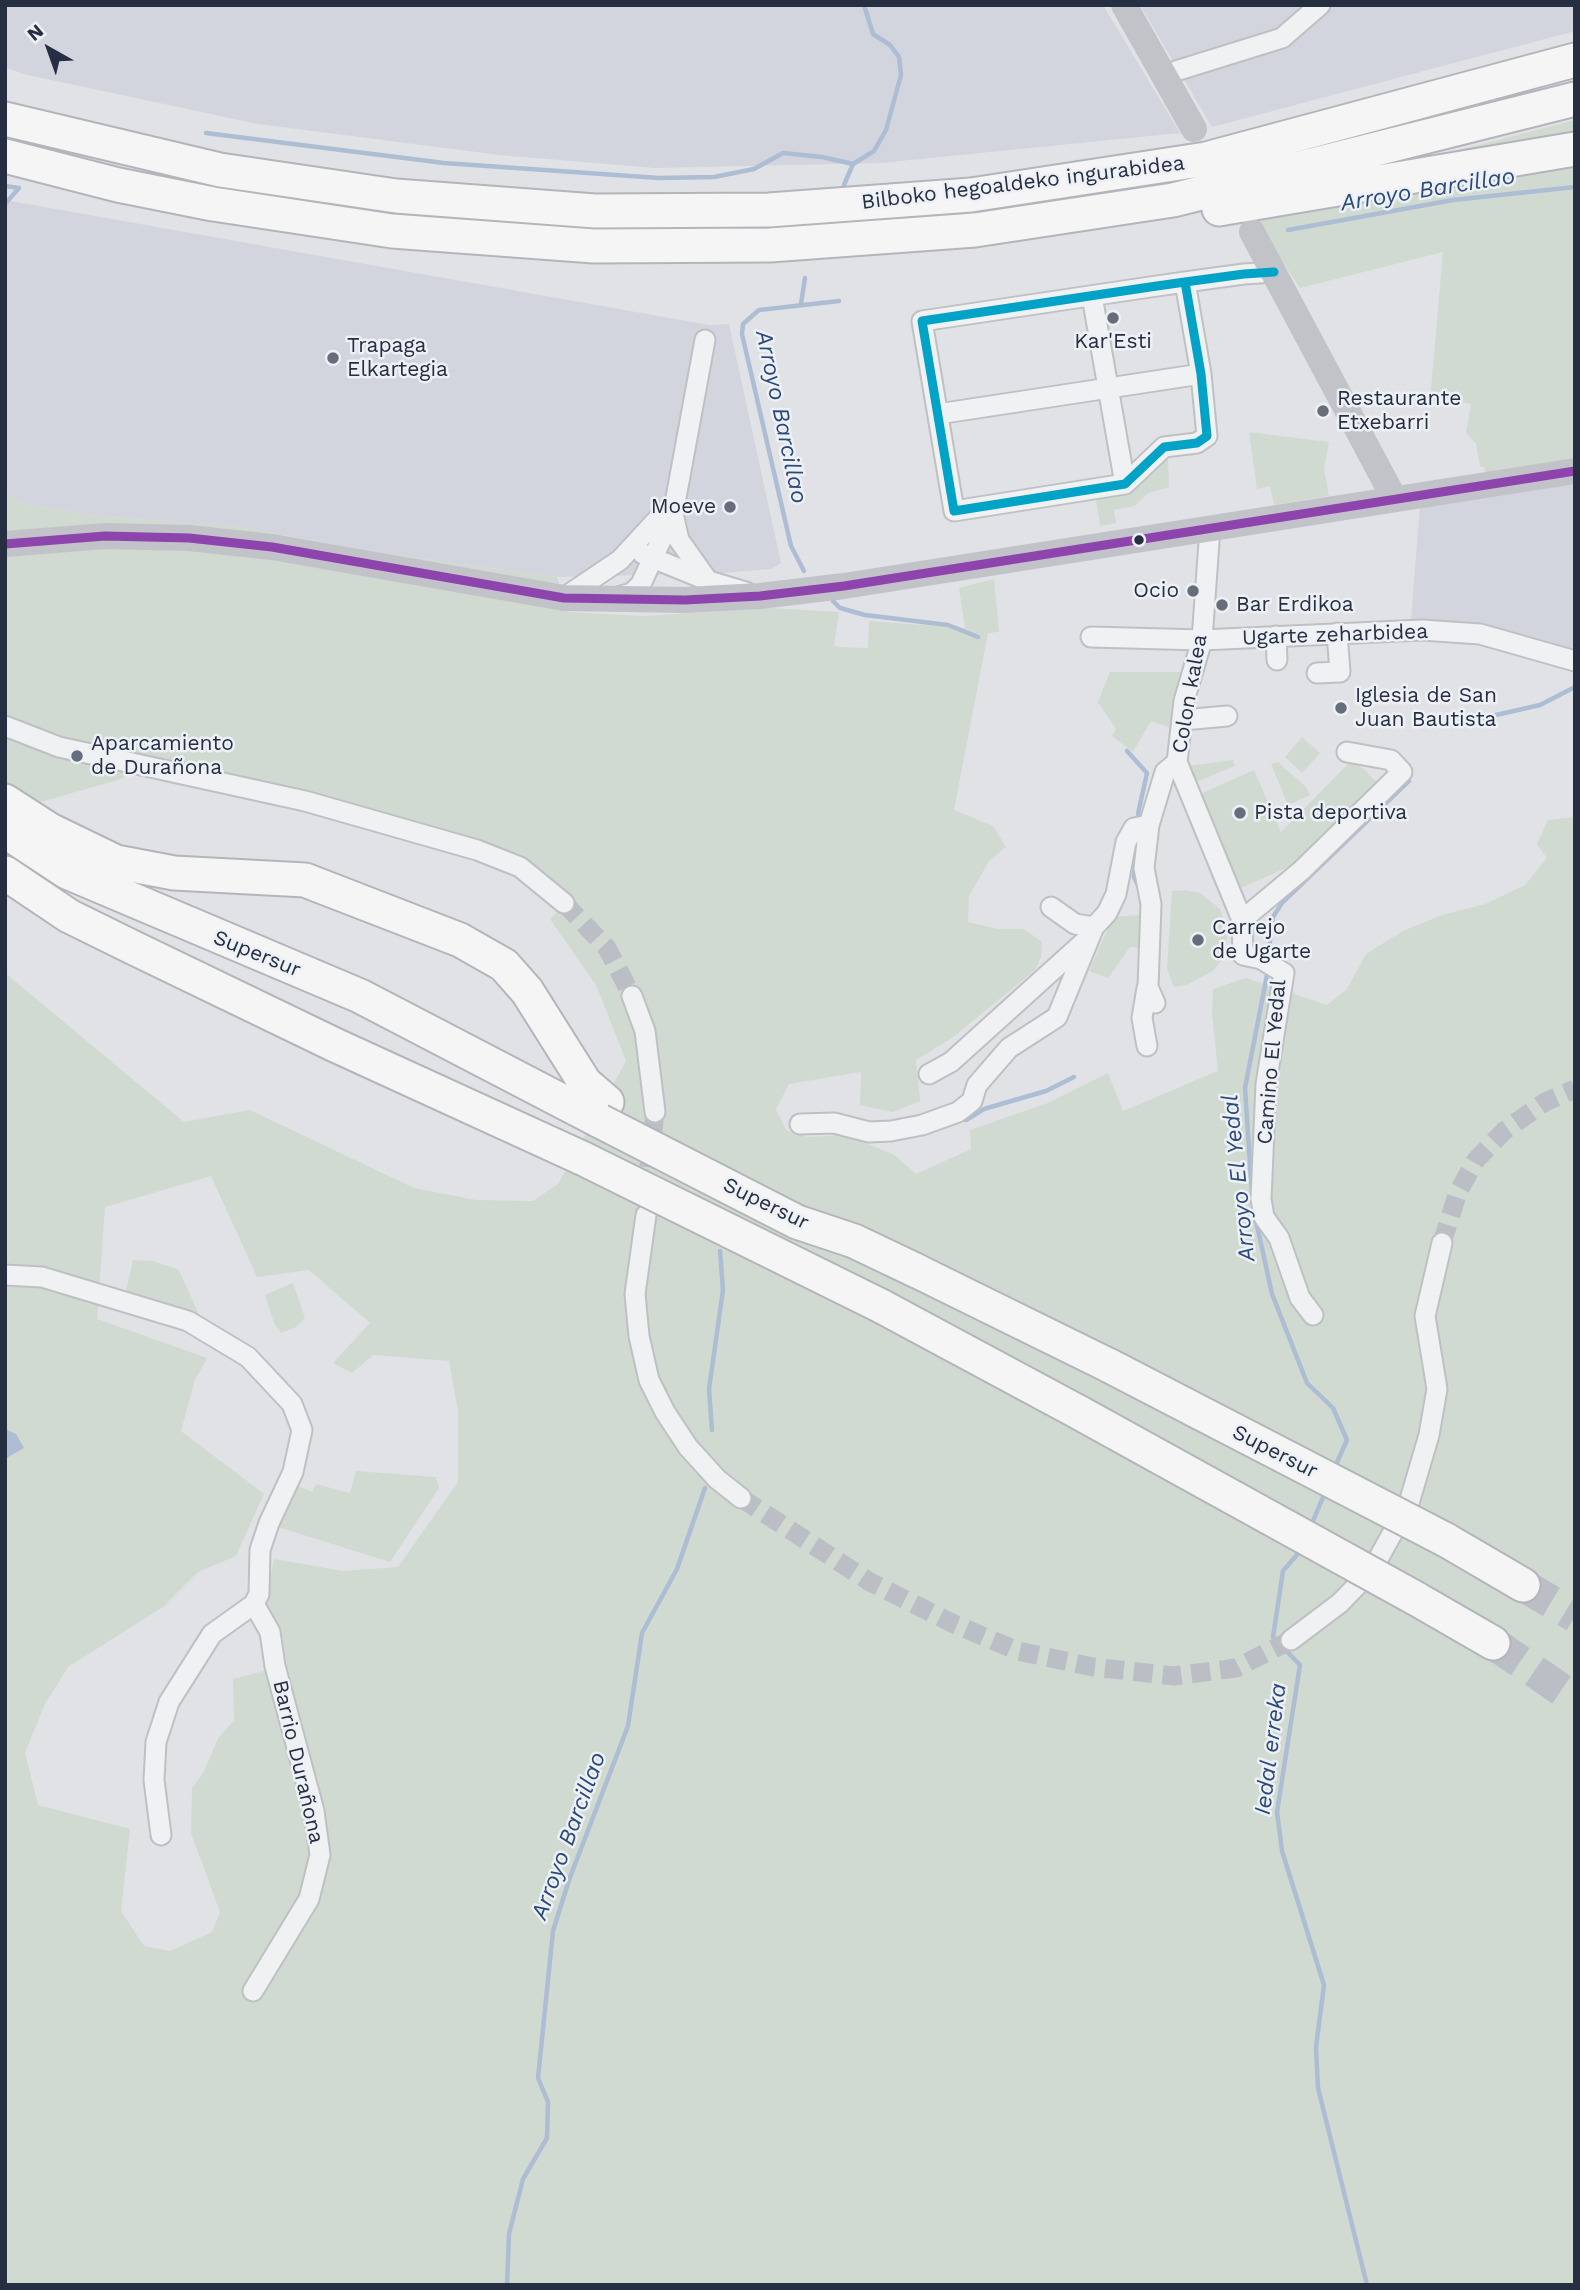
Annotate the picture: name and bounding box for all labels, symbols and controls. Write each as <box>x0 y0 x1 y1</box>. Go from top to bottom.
north arrow <box>14 14 84 84</box>
text: N <box>22 19 48 46</box>
street label: Bilboko hegoaldeko ingurabidea <box>860 151 1186 215</box>
water label: Arroyo Barcillao <box>1339 163 1517 217</box>
marker: Kar'Esti <box>1105 310 1121 326</box>
water label: Arroyo Barcillao <box>749 328 813 506</box>
place label: Kar'Esti <box>1074 329 1152 355</box>
place label: Trapaga Elkartegia <box>347 333 448 383</box>
marker: Trapaga Elkartegia <box>325 350 341 366</box>
place label: Restaurante Etxebarri <box>1337 386 1461 436</box>
marker: Restaurante Etxebarri <box>1315 403 1331 419</box>
place label: Moeve <box>651 494 716 520</box>
marker: Moeve <box>722 499 738 515</box>
unlabelled marker <box>1132 533 1146 547</box>
place label: Ocio <box>1133 578 1179 604</box>
marker: Ocio <box>1185 583 1201 599</box>
place label: Bar Erdikoa <box>1236 592 1354 618</box>
marker: Bar Erdikoa <box>1214 597 1230 613</box>
street label: Ugarte zeharbidea <box>1241 619 1429 651</box>
street label: Colon kalea <box>1167 633 1213 755</box>
place label: Iglesia de San Juan Bautista <box>1355 683 1497 733</box>
marker: Iglesia de San Juan Bautista <box>1333 700 1349 716</box>
place label: Aparcamiento de Durañona <box>91 731 234 781</box>
marker: Aparcamiento de Durañona <box>69 748 85 764</box>
place label: Pista deportiva <box>1254 800 1407 826</box>
marker: Pista deportiva <box>1232 805 1248 821</box>
place label: Carrejo de Ugarte <box>1212 915 1311 965</box>
street label: Supersur <box>209 925 305 983</box>
marker: Carrejo de Ugarte <box>1190 932 1206 948</box>
street label: Camino El Yedal <box>1252 978 1292 1146</box>
water label: Arroyo El Yedal <box>1216 1093 1262 1263</box>
street label: Supersur <box>719 1172 813 1236</box>
street label: Supersur <box>1228 1420 1322 1484</box>
street label: Barrio Durañona <box>267 1678 329 1846</box>
water label: Iedal erreka <box>1249 1682 1293 1816</box>
water label: Arroyo Barcillao <box>526 1748 612 1924</box>

